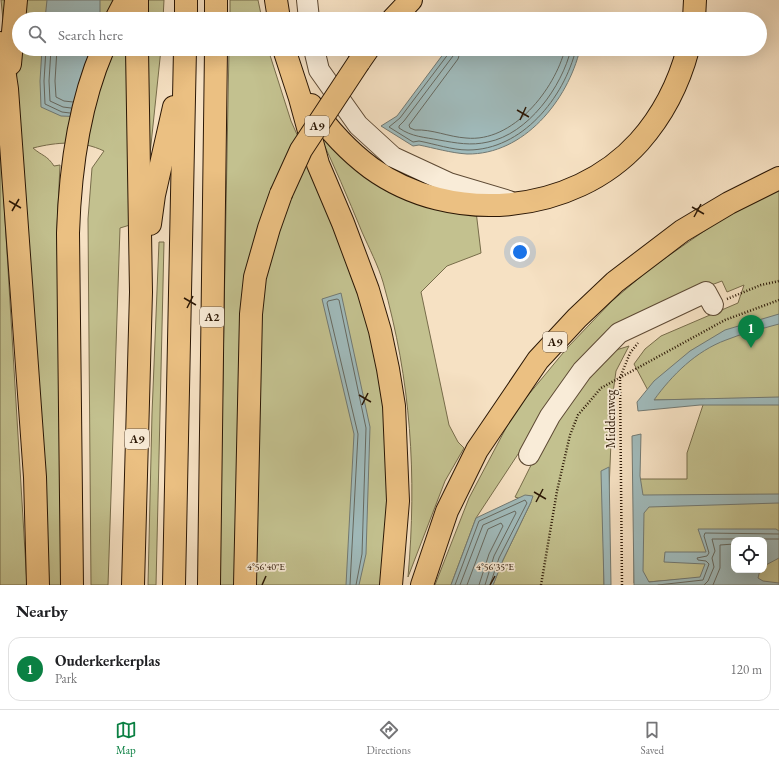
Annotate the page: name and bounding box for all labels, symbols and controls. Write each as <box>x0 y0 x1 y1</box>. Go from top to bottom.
search box <box>12 12 767 56</box>
icon: search <box>26 23 48 45</box>
text: Search here <box>58 25 123 44</box>
road number: A9 <box>305 116 329 136</box>
your location <box>510 242 530 262</box>
road number: A2 <box>200 307 224 327</box>
pin: 1 <box>738 315 764 348</box>
road number: A9 <box>543 332 567 352</box>
street label: Middenweg <box>602 389 619 448</box>
road number: A9 <box>125 429 149 449</box>
map controls <box>731 537 767 573</box>
button: locate <box>731 537 767 573</box>
text: 4°56'40"E <box>247 560 285 573</box>
text: 4°56'35"E <box>476 560 514 573</box>
text: Nearby <box>16 600 68 622</box>
text: Ouderkerkerplas <box>55 651 160 670</box>
text: 1 <box>27 661 33 678</box>
text: 120 m <box>731 661 762 678</box>
text: Park <box>55 670 77 687</box>
tab: Map <box>115 719 137 757</box>
tab: Directions <box>367 719 411 757</box>
tab: Saved <box>641 719 664 757</box>

